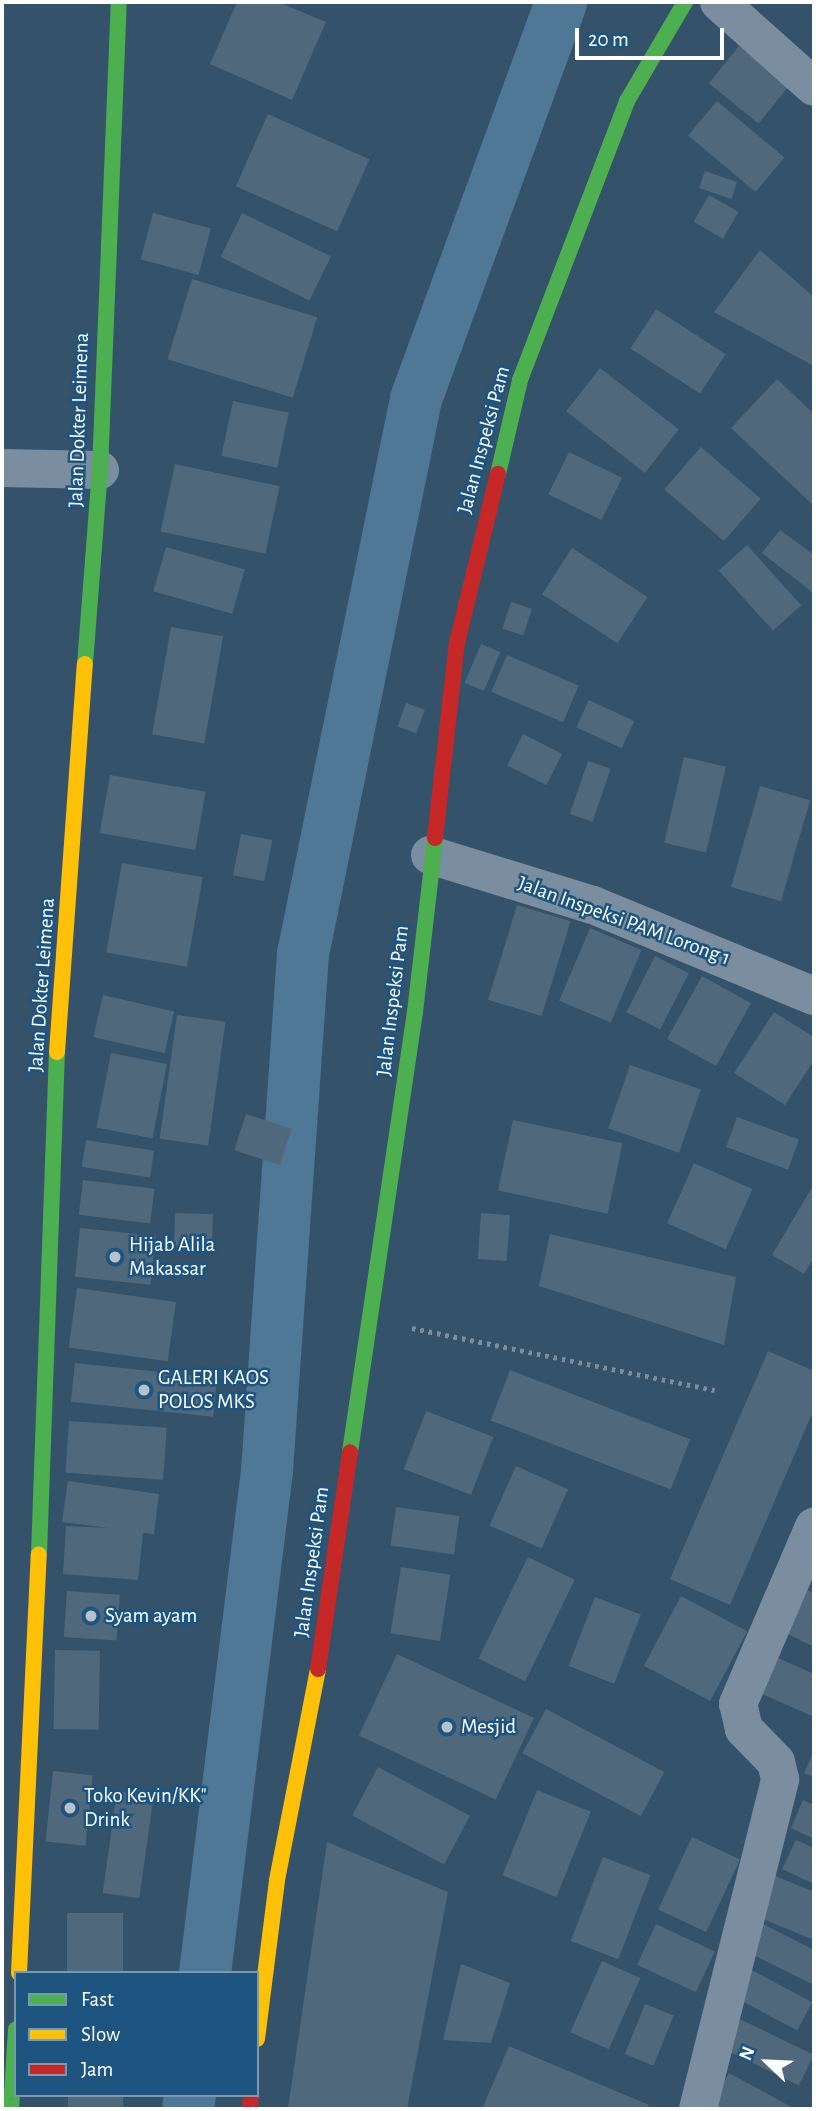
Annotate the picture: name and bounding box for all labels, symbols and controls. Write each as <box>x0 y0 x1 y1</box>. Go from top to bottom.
scale bar <box>578 14 727 58</box>
text: 20 m <box>588 29 629 50</box>
street label: Jalan Dokter Leimena <box>63 332 95 508</box>
street label: Jalan Inspeksi Pam <box>452 363 516 517</box>
street label: Jalan Inspeksi PAM Lorong 1 <box>514 871 734 971</box>
street label: Jalan Dokter Leimena <box>23 897 61 1073</box>
street label: Jalan Inspeksi Pam <box>371 924 415 1078</box>
place label: Hijab Alila Makassar <box>129 1232 215 1282</box>
marker: Hijab Alila Makassar <box>107 1249 123 1265</box>
place label: GALERI KAOS POLOS MKS <box>158 1365 269 1415</box>
marker: GALERI KAOS POLOS MKS <box>136 1382 152 1398</box>
street label: Jalan Inspeksi Pam <box>289 1485 335 1639</box>
place label: Syam ayam <box>105 1603 197 1629</box>
marker: Syam ayam <box>83 1608 99 1624</box>
place label: Mesjid <box>461 1714 516 1740</box>
marker: Mesjid <box>439 1719 455 1735</box>
place label: Toko Kevin/KK" Drink <box>84 1783 207 1833</box>
marker: Toko Kevin/KK" Drink <box>62 1800 78 1816</box>
legend <box>14 1971 259 2097</box>
text: Fast <box>81 1989 114 2010</box>
text: Slow <box>81 2024 120 2045</box>
north arrow <box>732 2027 802 2097</box>
text: N <box>736 2044 759 2063</box>
text: Jam <box>81 2059 113 2080</box>

